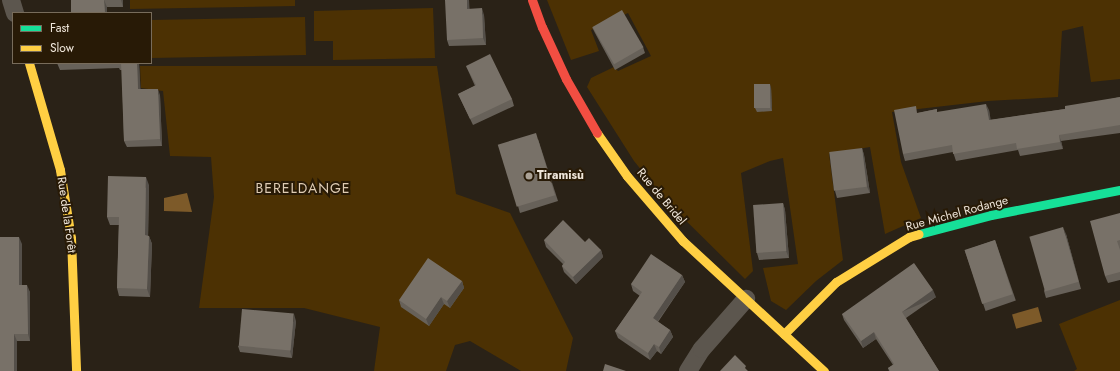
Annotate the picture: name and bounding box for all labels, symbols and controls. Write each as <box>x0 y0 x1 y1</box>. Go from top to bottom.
legend <box>12 12 152 64</box>
text: Fast <box>50 19 69 37</box>
text: Slow <box>50 39 74 57</box>
street label: Rue de Bridel <box>633 166 689 228</box>
place label: Tiramisù <box>537 169 584 183</box>
marker: Tiramisù <box>524 171 534 181</box>
street label: Rue de la Forêt <box>54 176 78 254</box>
district label: BERELDANGE <box>255 180 351 196</box>
street label: Rue Michel Rodange <box>904 193 1010 235</box>

